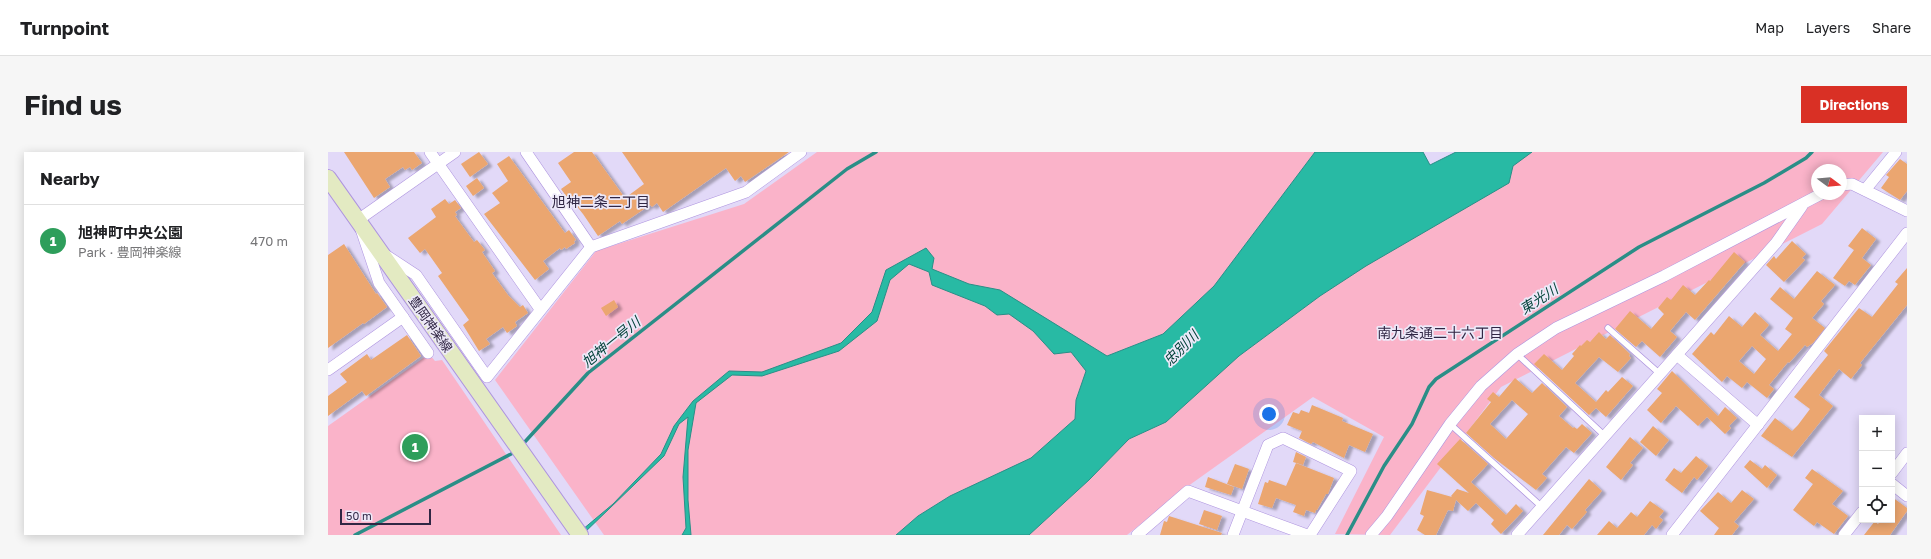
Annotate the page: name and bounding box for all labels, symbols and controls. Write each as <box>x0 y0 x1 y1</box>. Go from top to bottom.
text: Turnpoint <box>20 16 109 39</box>
text: Map <box>1755 19 1784 36</box>
text: Layers <box>1806 19 1850 36</box>
text: Share <box>1872 19 1911 36</box>
button: Directions <box>1801 86 1907 123</box>
text: Find us <box>24 88 122 121</box>
north arrow <box>1811 164 1847 200</box>
text: Nearby <box>40 168 100 189</box>
district label: 旭神二条二丁目 <box>552 193 650 210</box>
text: 旭神町中央公園 <box>78 223 183 241</box>
text: 1 <box>50 233 56 249</box>
text: 470 m <box>250 233 288 249</box>
text: Park · 豊岡神楽線 <box>78 244 182 260</box>
water label: 東光川 <box>1516 279 1563 317</box>
street label: 豊岡神楽線 <box>406 293 456 355</box>
water label: 旭神一号川 <box>578 312 645 370</box>
district label: 南九条通二十六丁目 <box>1377 324 1503 341</box>
water label: 忠別川 <box>1160 325 1203 369</box>
your location <box>1259 404 1279 424</box>
map controls <box>1859 415 1895 523</box>
button: + <box>1859 415 1895 451</box>
pin: 1 <box>402 432 428 462</box>
button: − <box>1859 451 1895 487</box>
button: locate <box>1859 487 1895 523</box>
scale bar <box>340 507 431 526</box>
text: 50 m <box>346 509 372 522</box>

